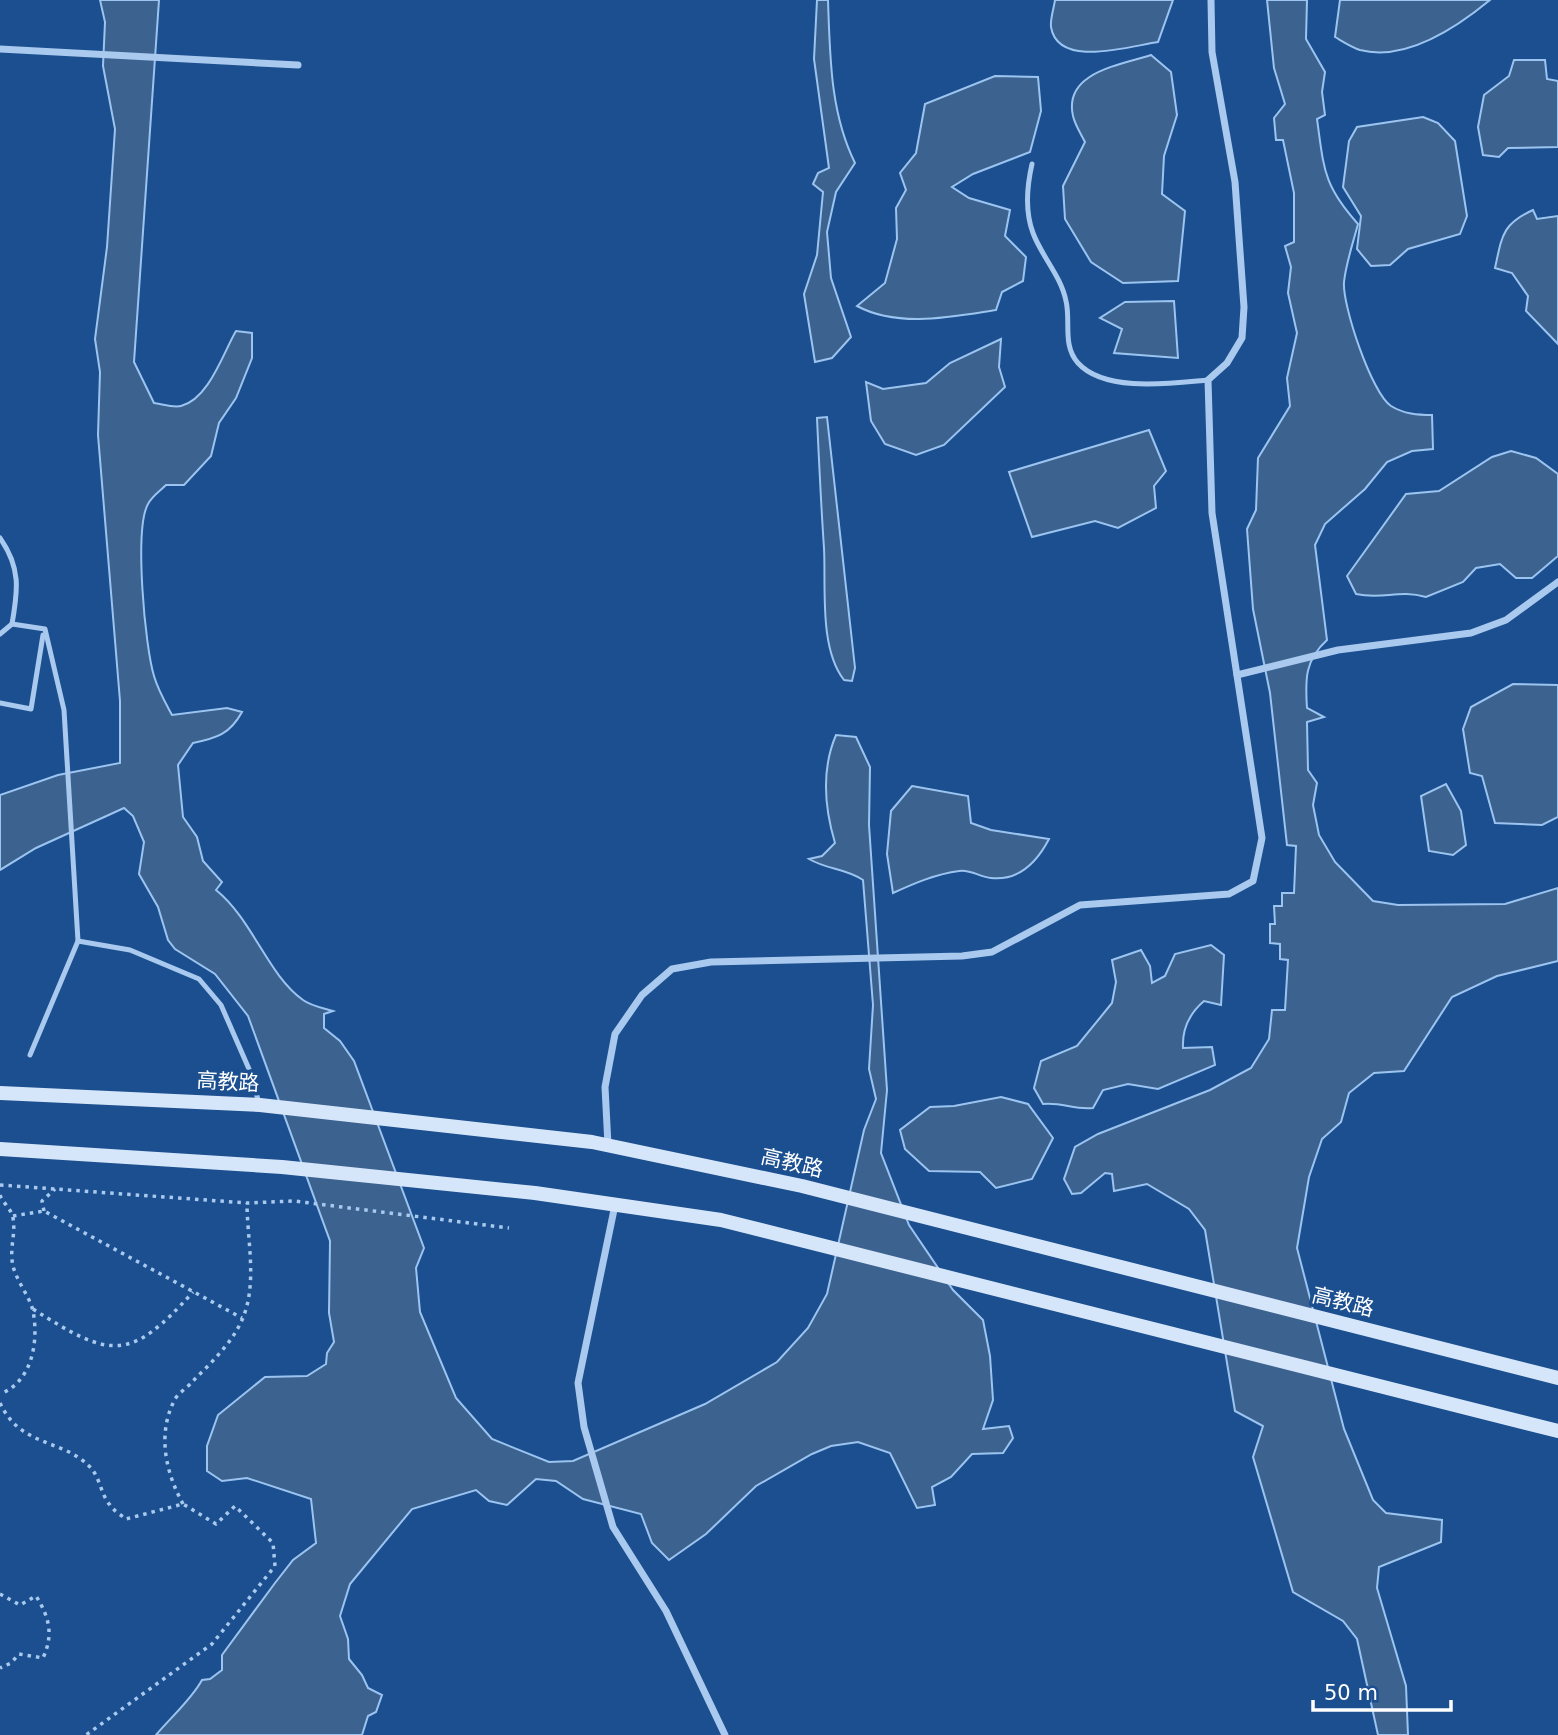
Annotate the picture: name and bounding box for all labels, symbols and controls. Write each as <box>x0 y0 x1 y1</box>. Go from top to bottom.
street label: 高教路 <box>196 1068 260 1096</box>
street label: 高教路 <box>759 1144 825 1182</box>
street label: 高教路 <box>1310 1283 1376 1321</box>
scale bar <box>1313 1668 1451 1712</box>
text: 50 m <box>1324 1681 1378 1705</box>

